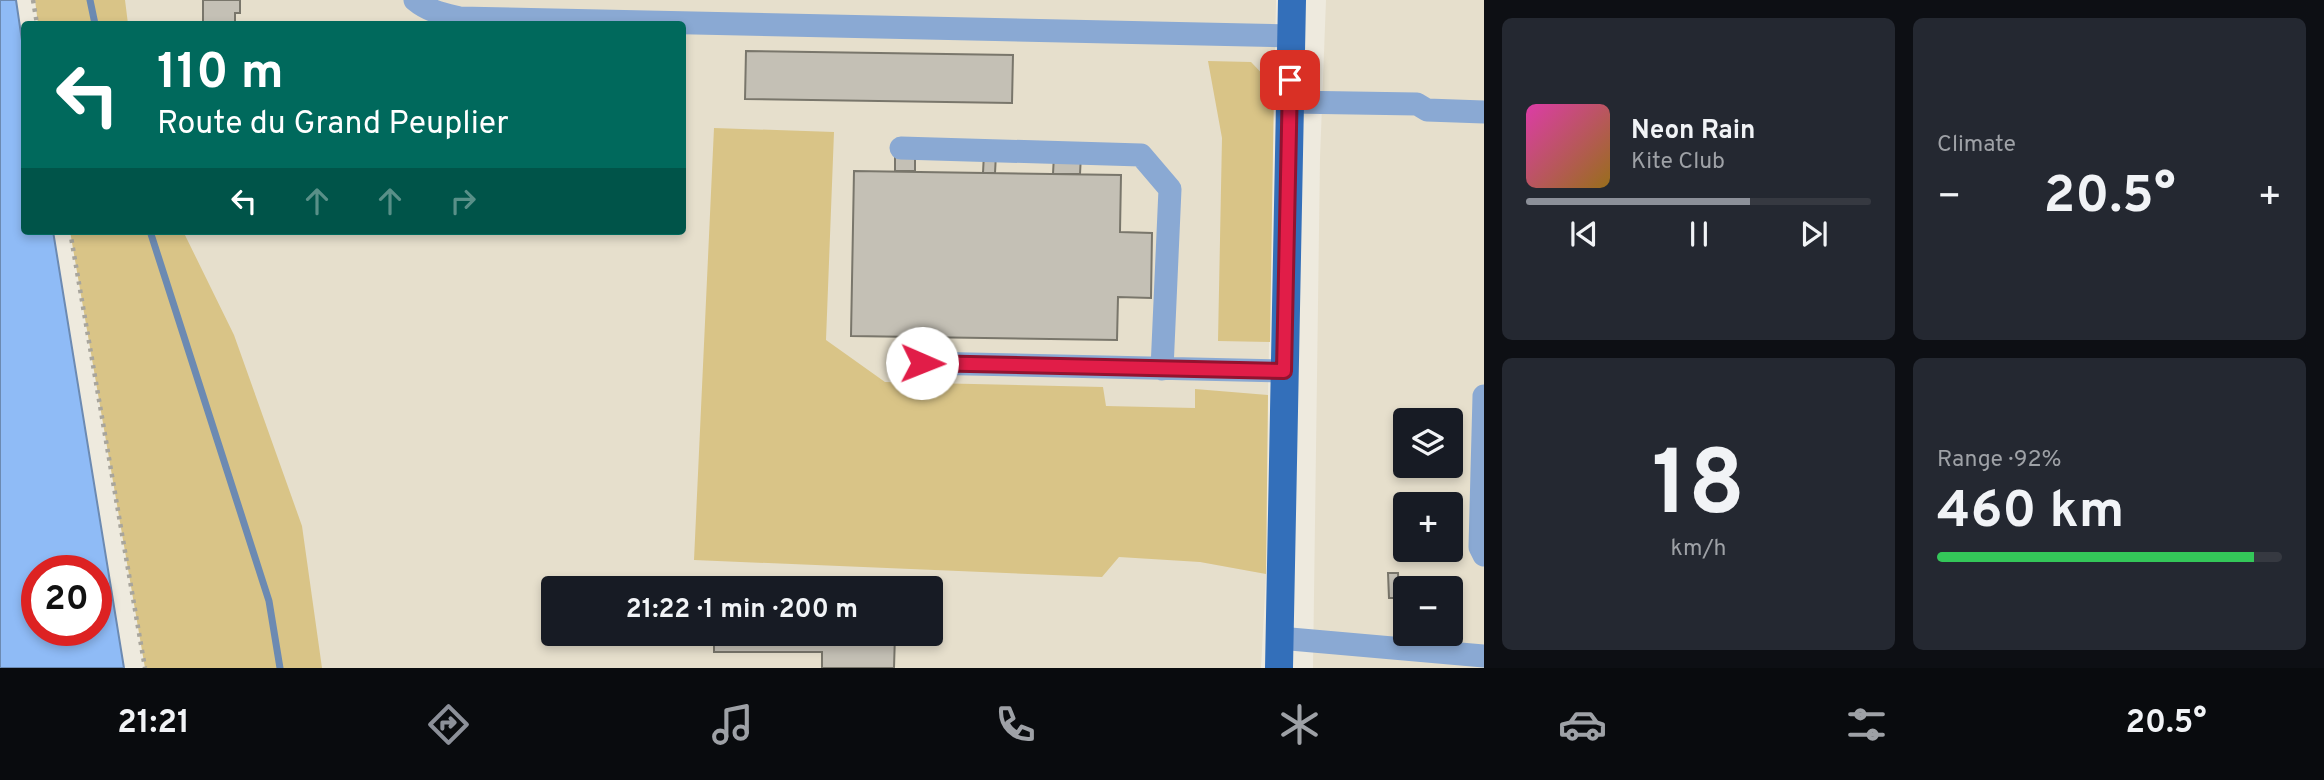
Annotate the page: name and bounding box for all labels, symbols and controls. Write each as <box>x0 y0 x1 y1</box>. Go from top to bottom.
text: 110 m <box>157 44 284 106</box>
icon: left <box>42 49 133 140</box>
pin <box>1260 50 1320 110</box>
icon: arrive <box>1271 61 1309 99</box>
text: Route du Grand Peuplier <box>157 105 509 145</box>
text: Neon Rain <box>1631 115 1756 148</box>
text: Climate <box>1937 131 2016 160</box>
text: Kite Club <box>1631 148 1725 177</box>
text: 20.5° <box>2043 165 2176 231</box>
text: − <box>1937 174 1962 223</box>
text: + <box>2257 174 2282 223</box>
icon: left <box>225 182 263 220</box>
icon: ahead <box>298 182 336 220</box>
icon: ahead <box>371 182 409 220</box>
icon: right <box>444 182 482 220</box>
icon: previous <box>1565 215 1603 253</box>
icon: pause <box>1680 215 1718 253</box>
icon: next <box>1795 215 1833 253</box>
position arrow <box>885 326 959 400</box>
map controls <box>1393 408 1463 646</box>
button: layers <box>1393 408 1463 478</box>
text: 18 <box>1652 432 1745 547</box>
text: Range · 92% <box>1937 446 2062 475</box>
text: 460 km <box>1937 480 2124 546</box>
button: + <box>1393 492 1463 562</box>
text: km/h <box>1671 535 1726 564</box>
speed limit sign: 20 <box>21 555 112 646</box>
button: − <box>1393 576 1463 646</box>
text: 21:22 · 1 min · 200 m <box>626 594 858 627</box>
icon: directions <box>424 700 473 749</box>
icon: music <box>708 700 757 749</box>
icon: phone <box>991 700 1040 749</box>
icon: climate <box>1275 700 1324 749</box>
icon: car <box>1558 700 1607 749</box>
icon: filters <box>1842 700 1891 749</box>
text: 21:21 <box>117 704 190 744</box>
text: 20.5° <box>2125 704 2207 744</box>

